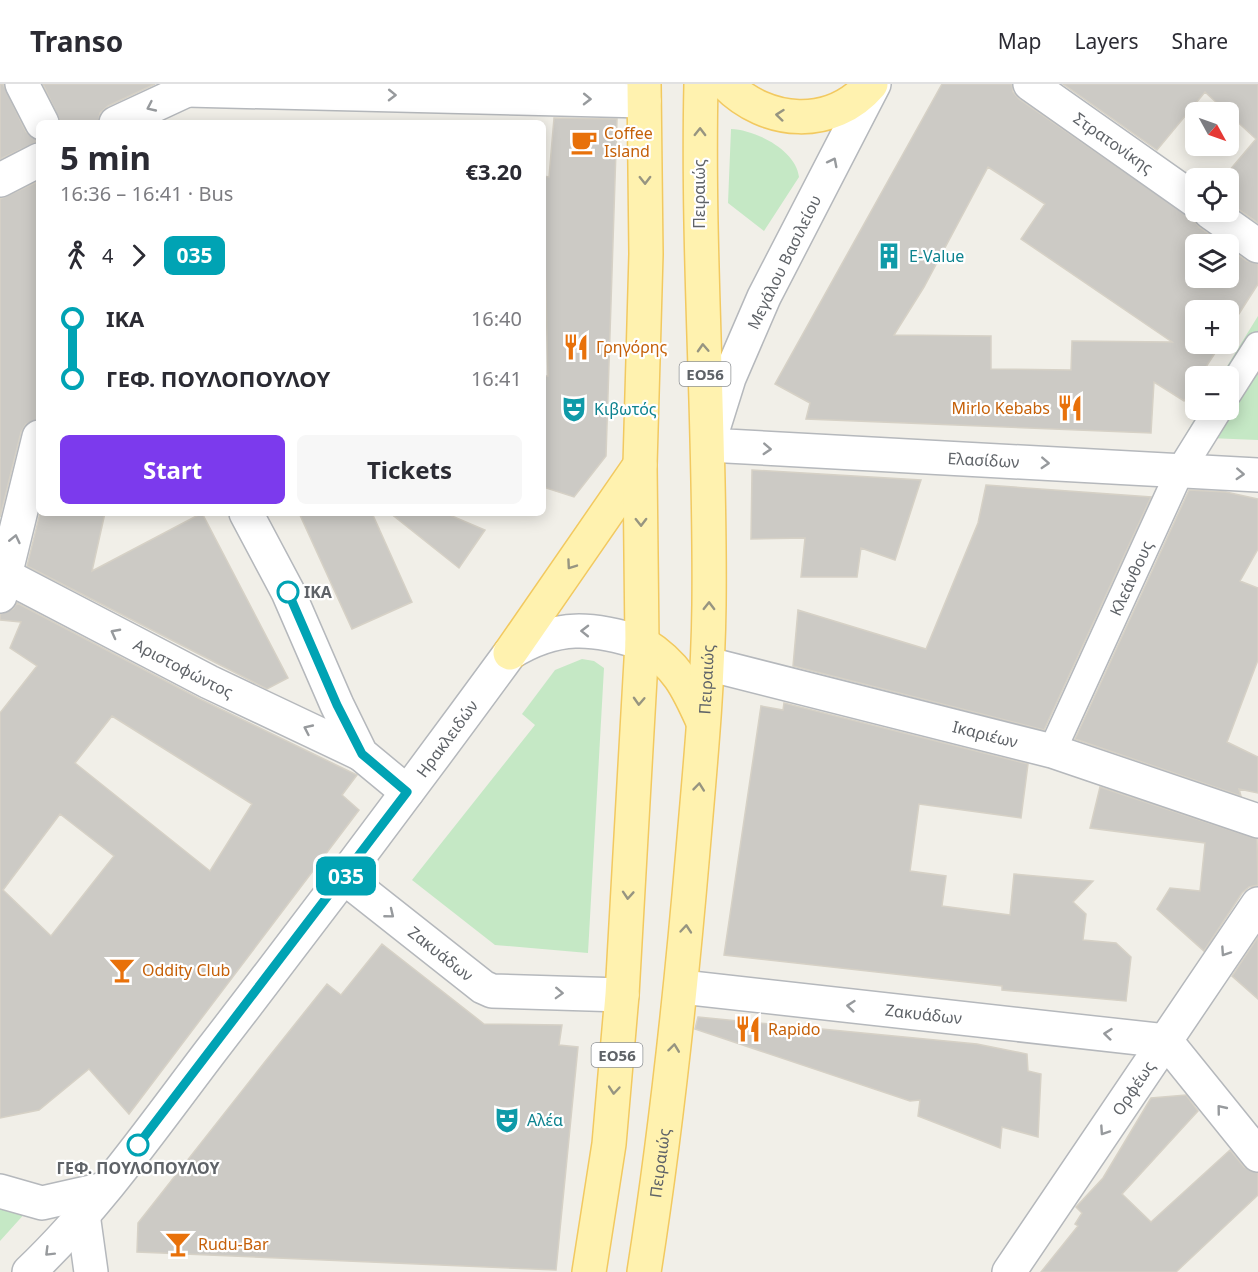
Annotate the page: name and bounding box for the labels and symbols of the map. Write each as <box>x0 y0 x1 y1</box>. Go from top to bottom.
one-way arrow <box>388 89 397 101</box>
one-way arrow <box>583 93 592 106</box>
one-way arrow <box>147 99 158 111</box>
north arrow <box>1185 102 1239 156</box>
street label: Στρατονίκης <box>1069 107 1158 179</box>
one-way arrow <box>776 109 785 122</box>
place label: Coffee Island <box>604 122 653 162</box>
cafe icon: Coffee Island <box>569 127 599 157</box>
one-way arrow <box>694 127 706 136</box>
one-way arrow <box>826 157 838 168</box>
street label: Πειραιώς <box>688 159 710 229</box>
one-way arrow <box>639 176 652 185</box>
street label: Μεγάλου Βασιλείου <box>742 191 826 333</box>
building icon: E-Value <box>874 241 904 271</box>
place label: E-Value <box>909 245 964 267</box>
restaurant icon: Γρηγόρης <box>561 332 591 362</box>
place label: Γρηγόρης <box>596 336 668 358</box>
one-way arrow <box>697 343 710 352</box>
road number: ΕΟ56 <box>680 362 730 386</box>
restaurant icon: Mirlo Kebabs <box>1055 393 1085 423</box>
theatre icon: Κιβωτός <box>559 394 589 424</box>
place label: Mirlo Kebabs <box>952 397 1050 419</box>
place label: Κιβωτός <box>594 398 657 420</box>
one-way arrow <box>762 442 771 455</box>
street label: Ελασίδων <box>947 447 1020 473</box>
one-way arrow <box>1041 457 1050 470</box>
one-way arrow <box>1235 467 1244 480</box>
one-way arrow <box>635 518 647 527</box>
one-way arrow <box>8 534 21 544</box>
street label: Κλεάνθους <box>1104 537 1158 619</box>
one-way arrow <box>567 558 578 569</box>
marker: ΙΚΑ <box>277 581 299 603</box>
place label: ΙΚΑ <box>304 581 333 603</box>
one-way arrow <box>703 601 715 610</box>
one-way arrow <box>581 625 590 637</box>
one-way arrow <box>111 629 121 640</box>
street label: Αριστοφώντος <box>130 634 237 703</box>
street label: Πειραιώς <box>693 644 719 715</box>
street label: Ηρακλειδών <box>411 696 483 782</box>
one-way arrow <box>633 697 646 706</box>
street label: Ικαριέων <box>950 715 1020 753</box>
one-way arrow <box>304 724 315 736</box>
one-way arrow <box>692 783 705 792</box>
line badge: 035 <box>312 856 380 896</box>
one-way arrow <box>621 891 634 900</box>
one-way arrow <box>383 907 394 918</box>
street label: Ζακυάδων <box>404 921 478 986</box>
one-way arrow <box>680 924 693 933</box>
one-way arrow <box>1221 946 1232 957</box>
bar icon: Oddity Club <box>107 955 137 985</box>
place label: Oddity Club <box>142 959 230 981</box>
one-way arrow <box>555 987 564 999</box>
street label: Ζακυάδων <box>884 999 963 1029</box>
one-way arrow <box>847 1000 856 1013</box>
restaurant icon: Rapido <box>733 1014 763 1044</box>
place label: Rapido <box>768 1018 820 1040</box>
one-way arrow <box>1103 1028 1112 1041</box>
road number: ΕΟ56 <box>592 1043 642 1067</box>
one-way arrow <box>668 1043 680 1052</box>
street label: Ορφέως <box>1107 1056 1160 1120</box>
one-way arrow <box>608 1085 621 1094</box>
theatre icon: Αλέα <box>492 1105 522 1135</box>
one-way arrow <box>1218 1105 1229 1116</box>
place label: Αλέα <box>527 1109 563 1131</box>
one-way arrow <box>1100 1125 1111 1136</box>
street label: Πειραιώς <box>644 1127 675 1199</box>
marker: ΓΕΦ. ΠΟΥΛΟΠΟΥΛΟΥ <box>127 1134 149 1156</box>
place label: ΓΕΦ. ΠΟΥΛΟΠΟΥΛΟΥ <box>56 1157 221 1179</box>
bar icon: Rudu-Bar <box>163 1229 193 1259</box>
place label: Rudu-Bar <box>198 1233 269 1255</box>
one-way arrow <box>45 1246 56 1256</box>

